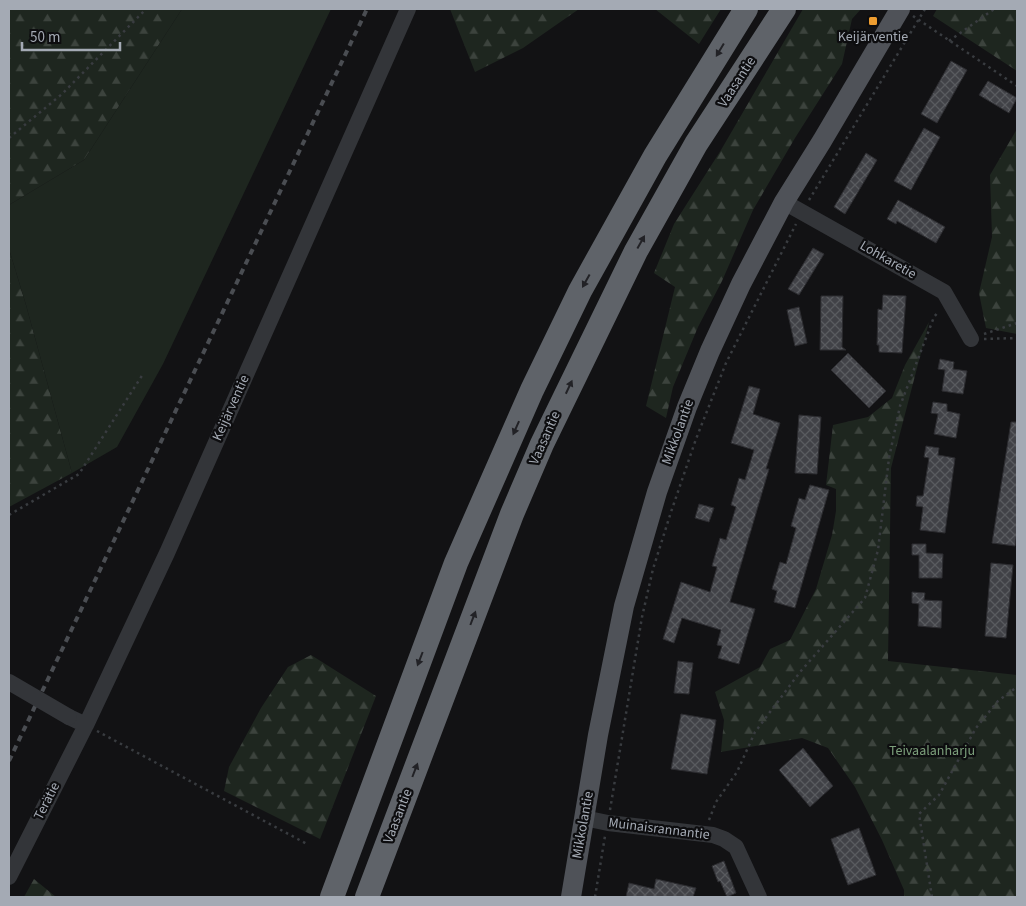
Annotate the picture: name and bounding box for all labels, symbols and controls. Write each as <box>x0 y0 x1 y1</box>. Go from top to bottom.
marker: Keijärventie <box>867 15 879 27</box>
scale bar <box>22 20 120 52</box>
text: 50 m <box>30 27 60 48</box>
place label: Keijärventie <box>838 27 908 47</box>
one-way arrow <box>715 43 724 56</box>
street label: Vaasantie <box>713 53 761 111</box>
one-way arrow <box>637 235 646 248</box>
street label: Lohkaretie <box>856 236 920 284</box>
one-way arrow <box>581 275 590 288</box>
street label: Keijärventie <box>208 372 254 444</box>
one-way arrow <box>565 380 573 394</box>
street label: Mikkolantie <box>657 396 699 467</box>
street label: Vaasantie <box>524 408 566 468</box>
one-way arrow <box>511 421 519 435</box>
one-way arrow <box>469 610 477 625</box>
one-way arrow <box>416 652 424 667</box>
park label: Teivaalanharju <box>889 741 975 761</box>
one-way arrow <box>412 763 420 777</box>
street label: Terätie <box>29 779 65 823</box>
street label: Vaasantie <box>379 786 418 846</box>
street label: Mikkolantie <box>567 790 599 860</box>
street label: Muinaisrannantie <box>607 813 711 845</box>

